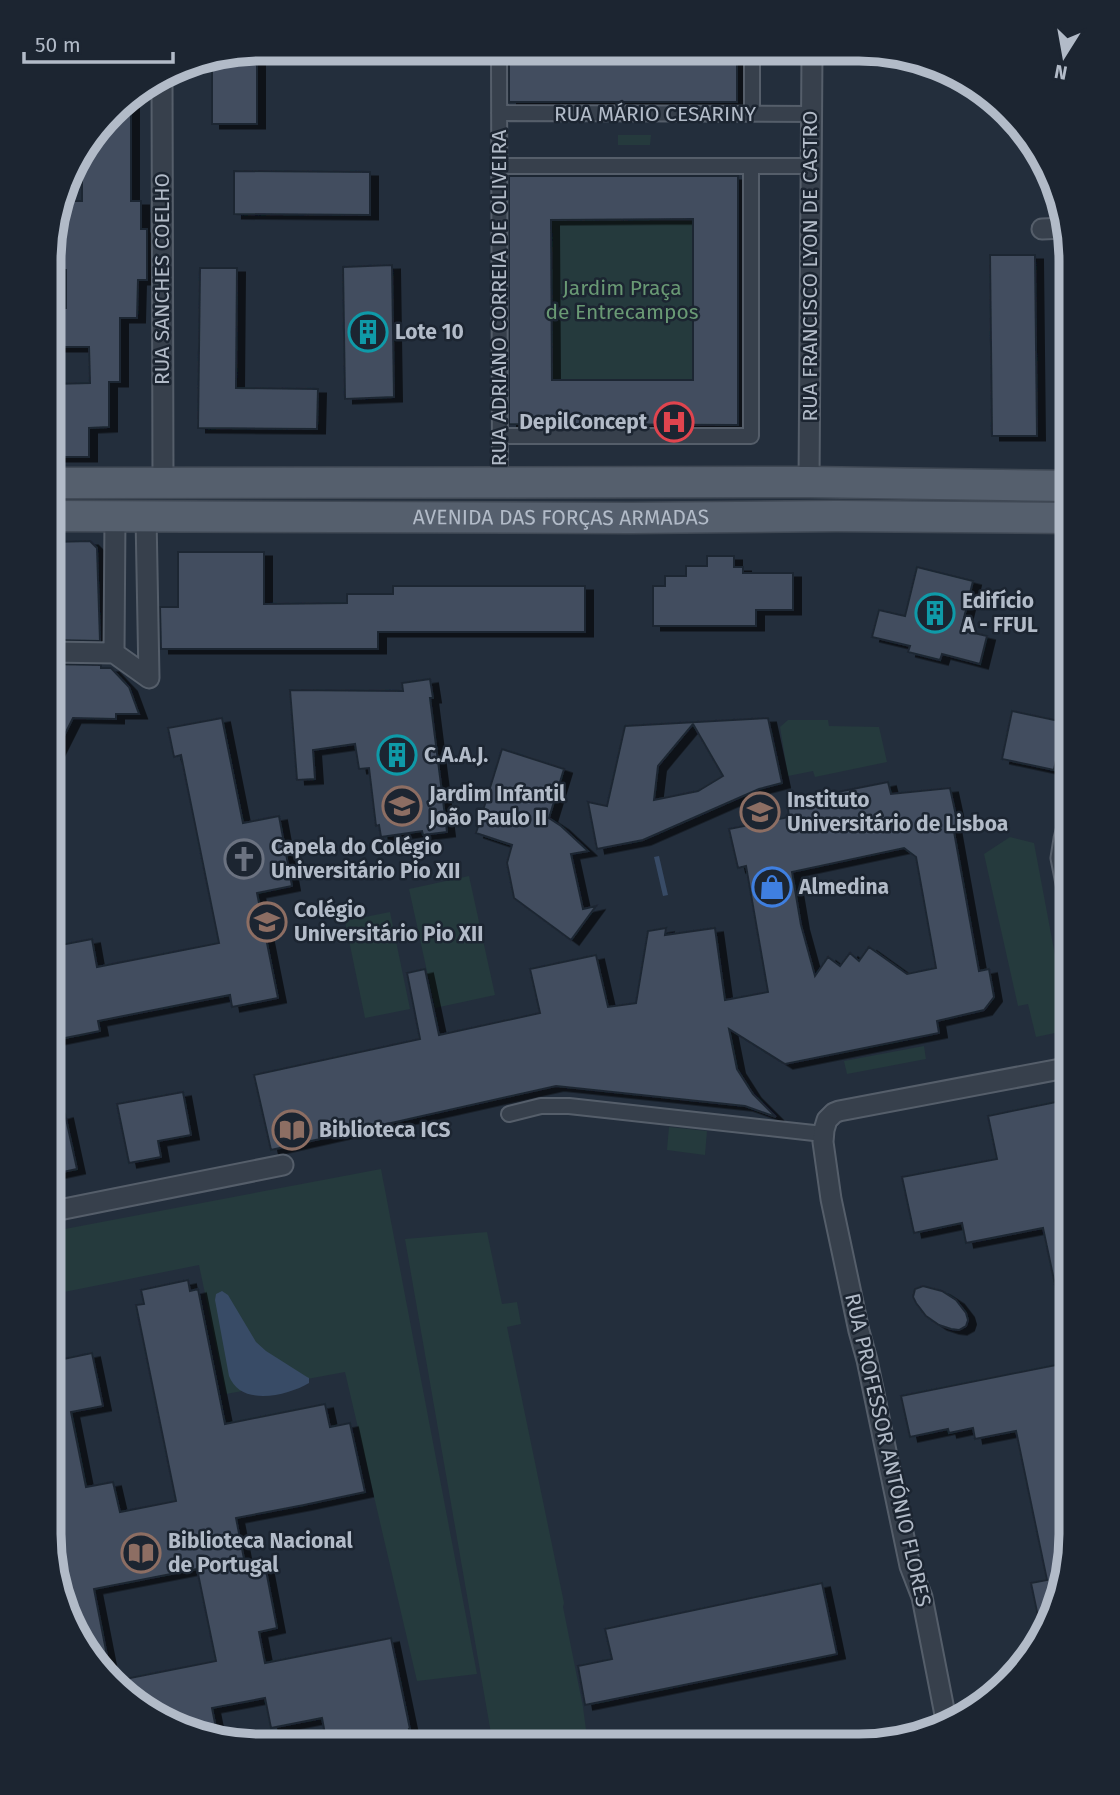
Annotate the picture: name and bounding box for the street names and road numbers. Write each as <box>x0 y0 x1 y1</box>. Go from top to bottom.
street label: RUA MÁRIO CESARINY <box>554 101 757 127</box>
street label: RUA FRANCISCO LYON DE CASTRO <box>797 111 823 422</box>
street label: RUA ADRIANO CORREIA DE OLIVEIRA <box>486 130 512 466</box>
street label: RUA SANCHES COELHO <box>149 173 175 385</box>
street label: AVENIDA DAS FORÇAS ARMADAS <box>413 504 709 531</box>
street label: RUA PROFESSOR ANTÓNIO FLORES <box>839 1291 937 1609</box>

